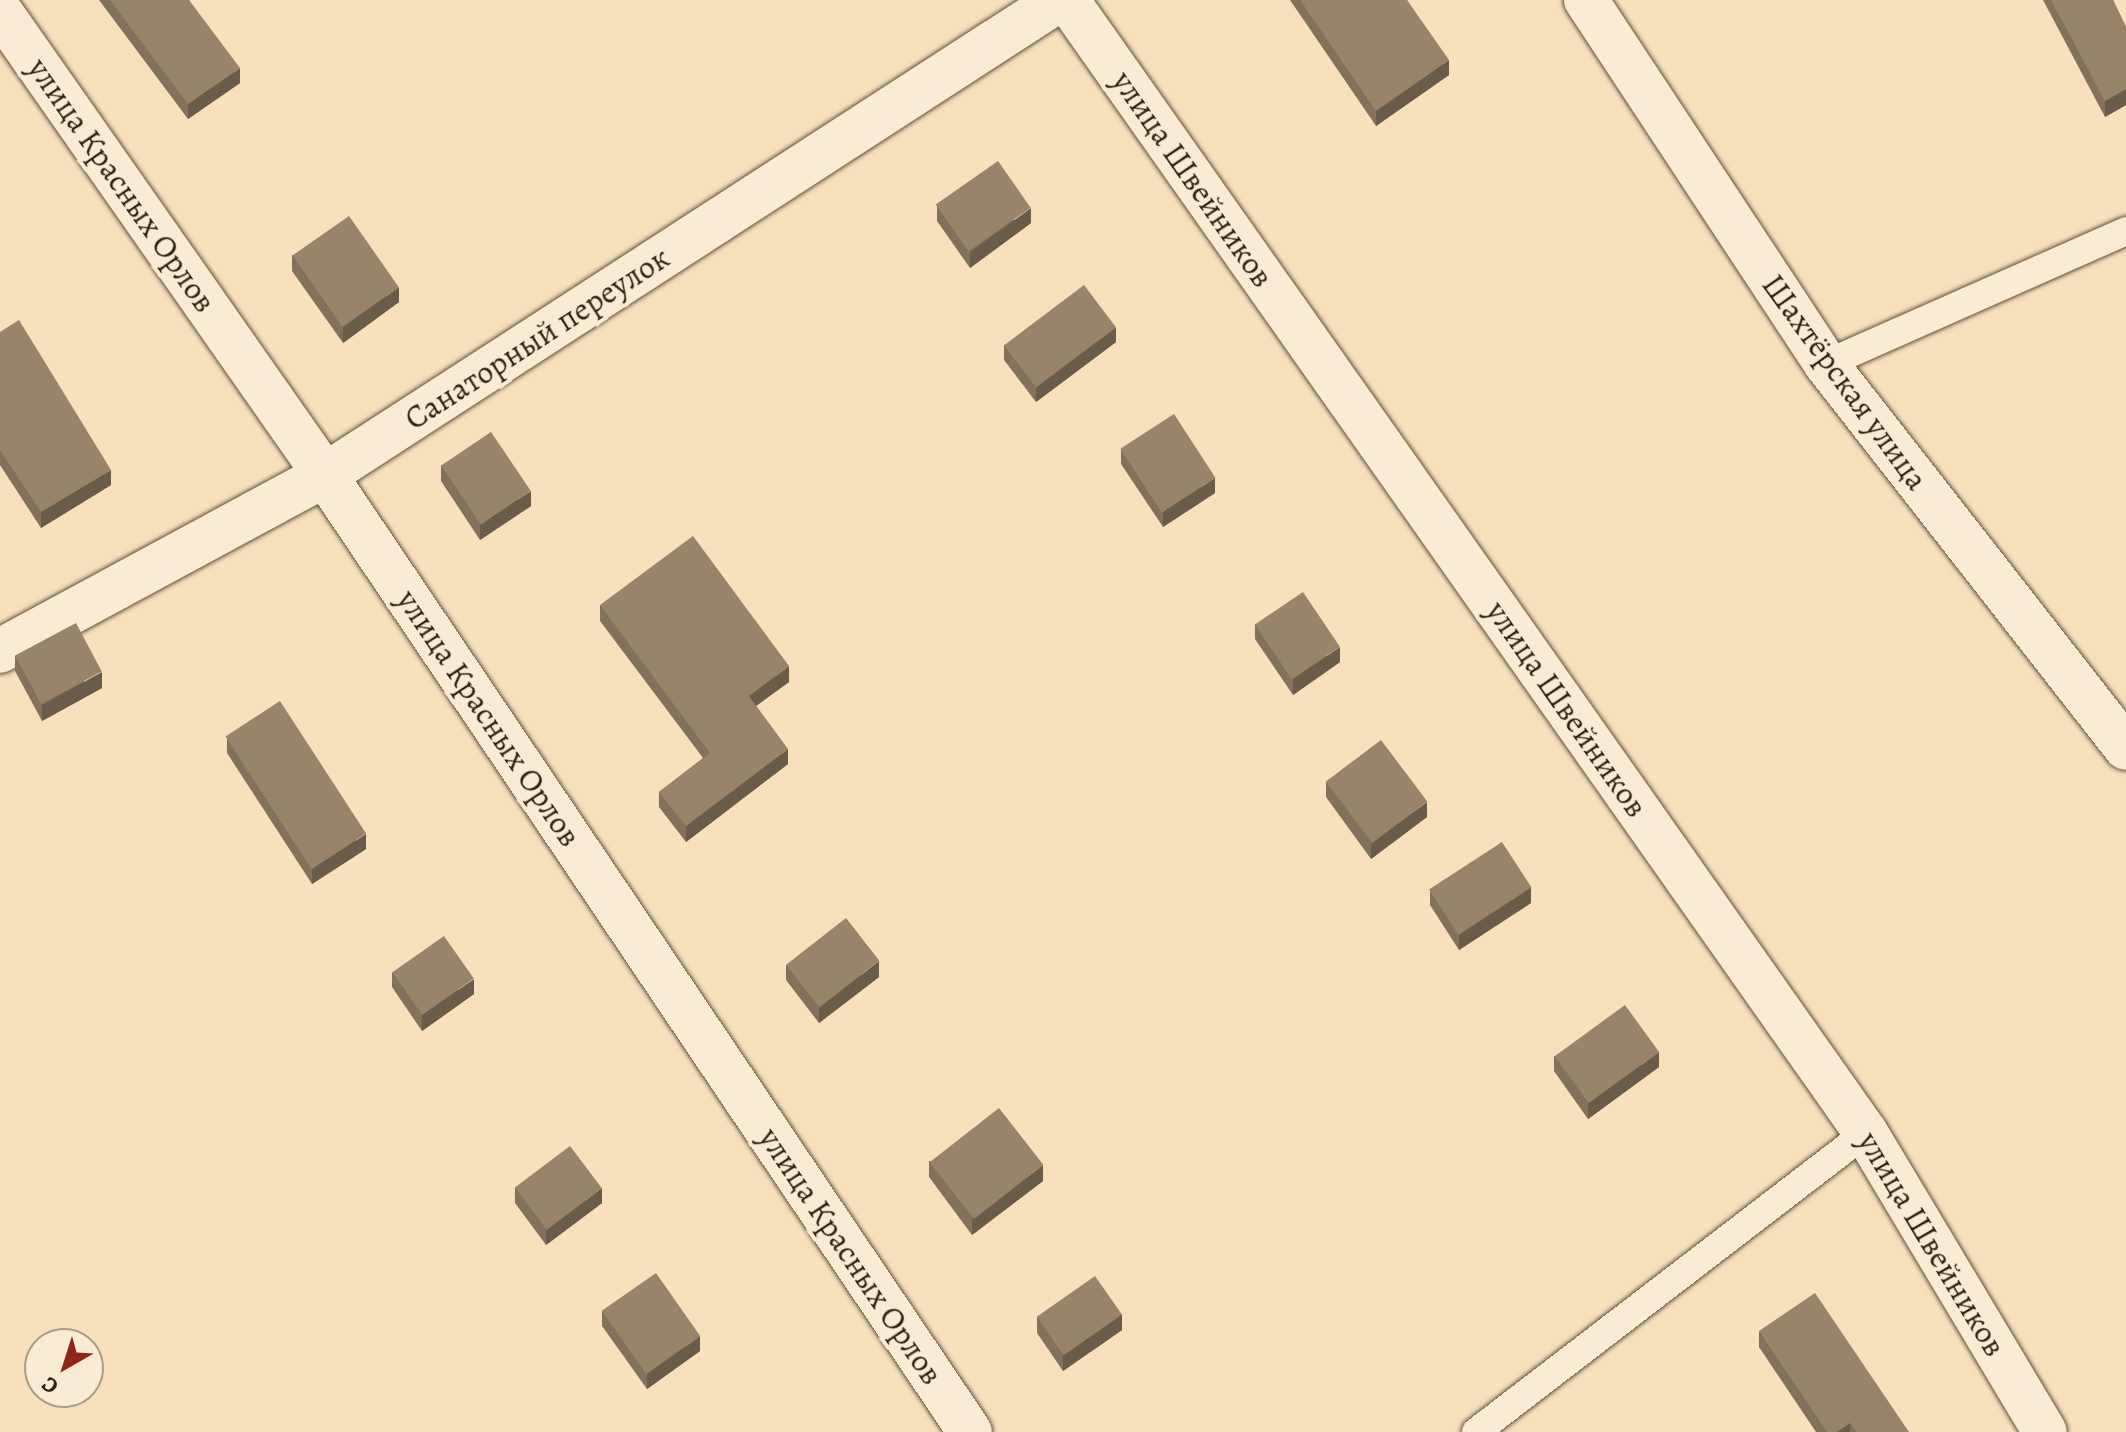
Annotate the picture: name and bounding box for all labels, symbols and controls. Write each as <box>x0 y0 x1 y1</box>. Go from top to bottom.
street label: улица Красных Орлов <box>20 50 224 320</box>
street label: улица Швейников <box>1104 64 1282 294</box>
street label: Санаторный переулок <box>397 238 677 438</box>
street label: Шахтёрская улица <box>1754 267 1936 497</box>
street label: улица Красных Орлов <box>389 582 589 854</box>
street label: улица Швейников <box>1478 594 1656 824</box>
street label: улица Красных Орлов <box>751 1120 951 1392</box>
street label: улица Швейников <box>1850 1125 2014 1363</box>
north arrow <box>24 1328 104 1408</box>
text: С <box>35 1369 65 1401</box>

